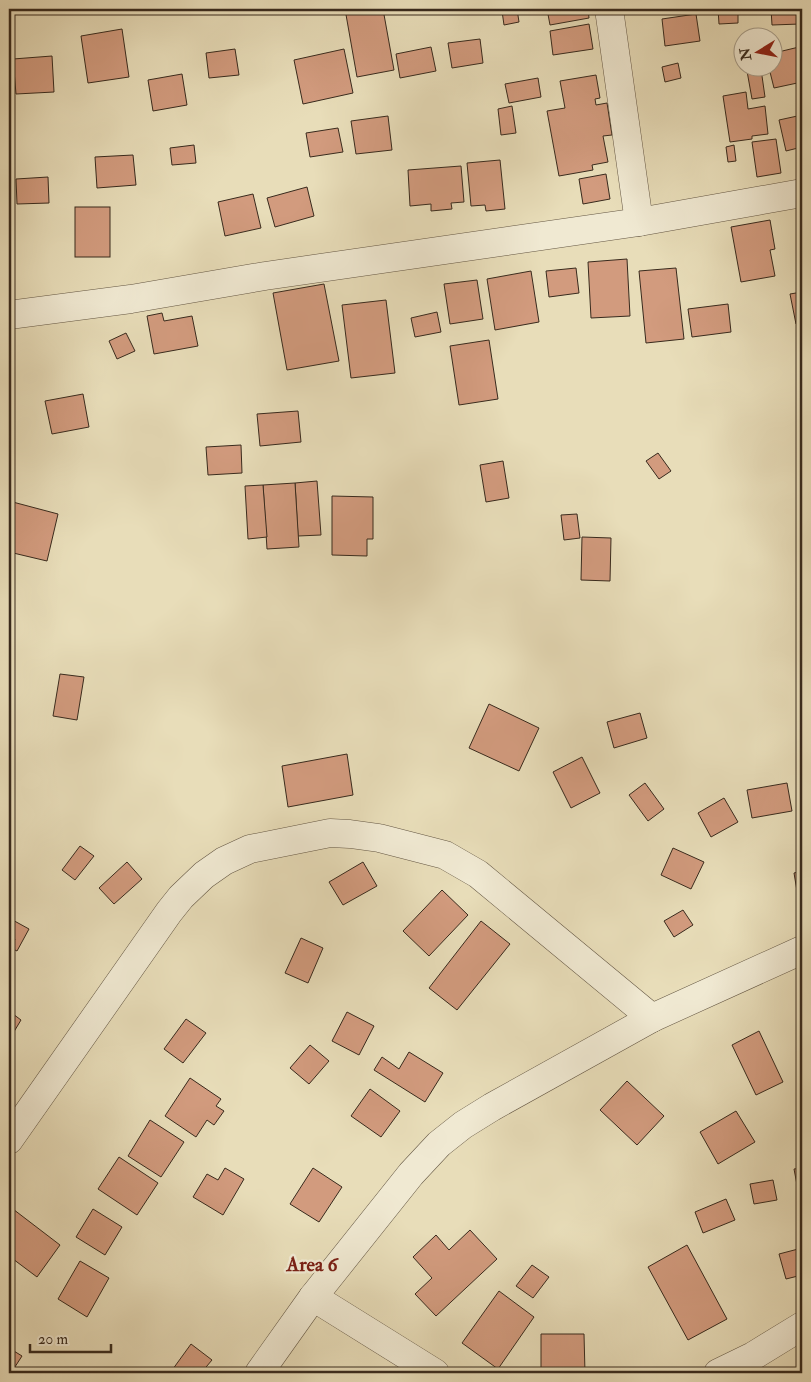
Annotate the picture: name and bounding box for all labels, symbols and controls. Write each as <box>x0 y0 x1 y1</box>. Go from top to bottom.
north arrow <box>734 28 784 78</box>
text: N <box>736 46 755 63</box>
district label: Area 6 <box>286 1252 339 1277</box>
scale bar <box>30 1322 111 1354</box>
text: 20 m <box>38 1330 68 1349</box>

